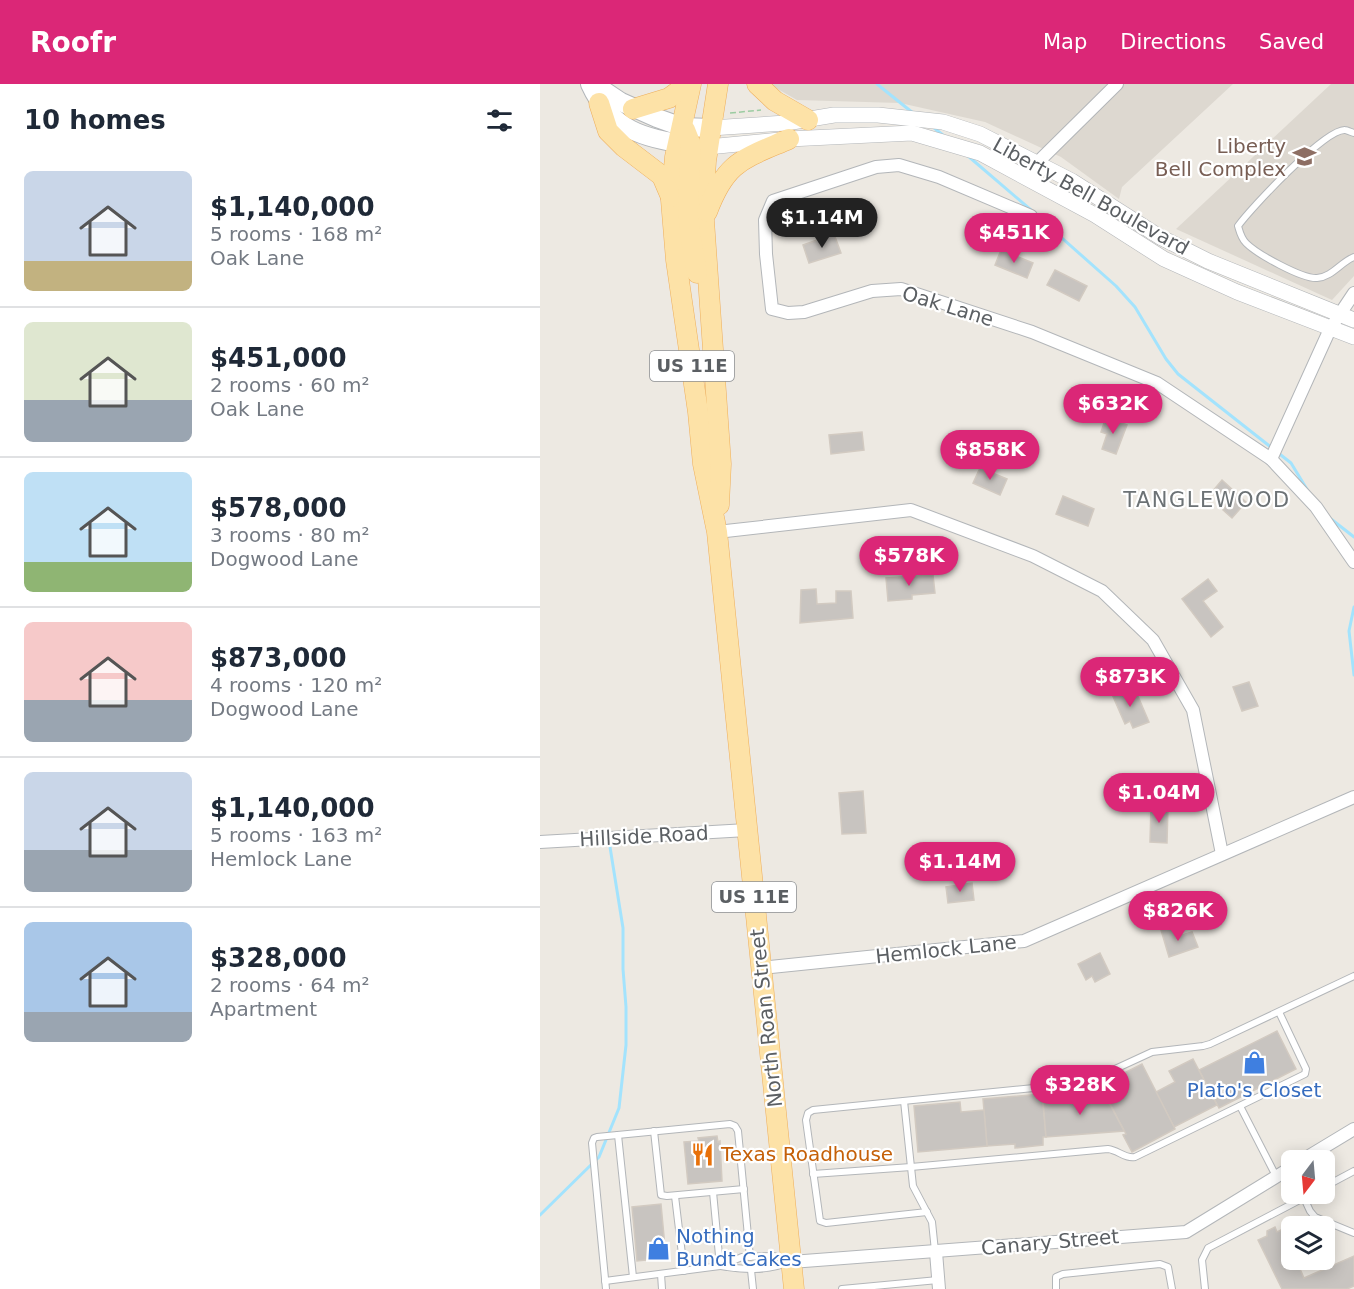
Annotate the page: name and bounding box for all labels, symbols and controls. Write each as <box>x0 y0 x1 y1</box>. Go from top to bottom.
text: Roofr <box>30 26 116 59</box>
text: Map <box>1043 30 1087 54</box>
text: Directions <box>1120 30 1226 54</box>
text: Saved <box>1259 30 1324 54</box>
icon: filters <box>483 104 516 137</box>
text: 10 homes <box>24 105 166 135</box>
street label: Liberty Bell Boulevard <box>989 132 1193 260</box>
place label: Liberty Bell Complex <box>1155 134 1286 181</box>
school or university icon: Liberty Bell Complex <box>1291 144 1317 170</box>
text: $1,140,000 <box>210 192 374 222</box>
icon: home <box>72 195 144 267</box>
pin: $1.14M <box>773 198 871 249</box>
text: $1.14M <box>780 205 864 229</box>
pin: $451K <box>972 213 1056 264</box>
text: $451K <box>978 220 1050 244</box>
text: 5 rooms · 168 m² <box>210 222 382 246</box>
text: Oak Lane <box>210 246 304 270</box>
street label: Oak Lane <box>899 281 997 331</box>
text: $451,000 <box>210 343 347 373</box>
icon: home <box>72 346 144 418</box>
road number: US 11E <box>650 351 734 381</box>
text: 2 rooms · 60 m² <box>210 373 370 397</box>
pin: $632K <box>1071 384 1155 435</box>
text: $632K <box>1077 391 1149 415</box>
text: Oak Lane <box>210 397 304 421</box>
pin: $858K <box>948 430 1032 481</box>
text: $858K <box>954 437 1026 461</box>
district label: TANGLEWOOD <box>1122 488 1291 512</box>
text: $578,000 <box>210 493 347 523</box>
icon: home <box>72 496 144 568</box>
text: 3 rooms · 80 m² <box>210 523 370 547</box>
pin: $578K <box>867 536 951 587</box>
text: $578K <box>873 543 945 567</box>
text: Dogwood Lane <box>210 547 359 571</box>
text: $873,000 <box>210 643 347 673</box>
icon: home <box>72 646 144 718</box>
pin: $873K <box>1088 657 1172 708</box>
text: $873K <box>1094 664 1166 688</box>
text: 4 rooms · 120 m² <box>210 673 382 697</box>
text: Dogwood Lane <box>210 697 359 721</box>
pin: $1.04M <box>1110 773 1208 824</box>
text: $1.04M <box>1117 780 1201 804</box>
text: $1,140,000 <box>210 793 374 823</box>
icon: home <box>72 796 144 868</box>
street label: Hillside Road <box>579 821 709 851</box>
text: 5 rooms · 163 m² <box>210 823 382 847</box>
pin: $1.14M <box>911 842 1009 893</box>
text: Hemlock Lane <box>210 847 352 871</box>
text: $1.14M <box>918 849 1002 873</box>
road number: US 11E <box>712 882 796 912</box>
pin: $826K <box>1136 891 1220 942</box>
text: $826K <box>1142 898 1214 922</box>
street label: North Roan Street <box>745 927 787 1109</box>
street label: Hemlock Lane <box>874 930 1018 968</box>
text: $328,000 <box>210 943 347 973</box>
icon: home <box>72 946 144 1018</box>
text: 2 rooms · 64 m² <box>210 973 370 997</box>
text: Apartment <box>210 997 317 1021</box>
shop icon: Plato's Closet <box>1241 1050 1267 1076</box>
pin: $328K <box>1038 1065 1122 1116</box>
text: $328K <box>1044 1072 1116 1096</box>
place label: Plato's Closet <box>1187 1078 1321 1102</box>
restaurant icon: Texas Roadhouse <box>690 1141 716 1167</box>
place label: Texas Roadhouse <box>720 1142 893 1166</box>
north arrow <box>1281 1150 1335 1204</box>
map controls <box>1281 1150 1335 1270</box>
button: layers <box>1281 1216 1335 1270</box>
place label: Nothing Bundt Cakes <box>676 1224 802 1271</box>
street label: Canary Street <box>980 1224 1120 1260</box>
shop icon: Nothing Bundt Cakes <box>645 1235 671 1261</box>

